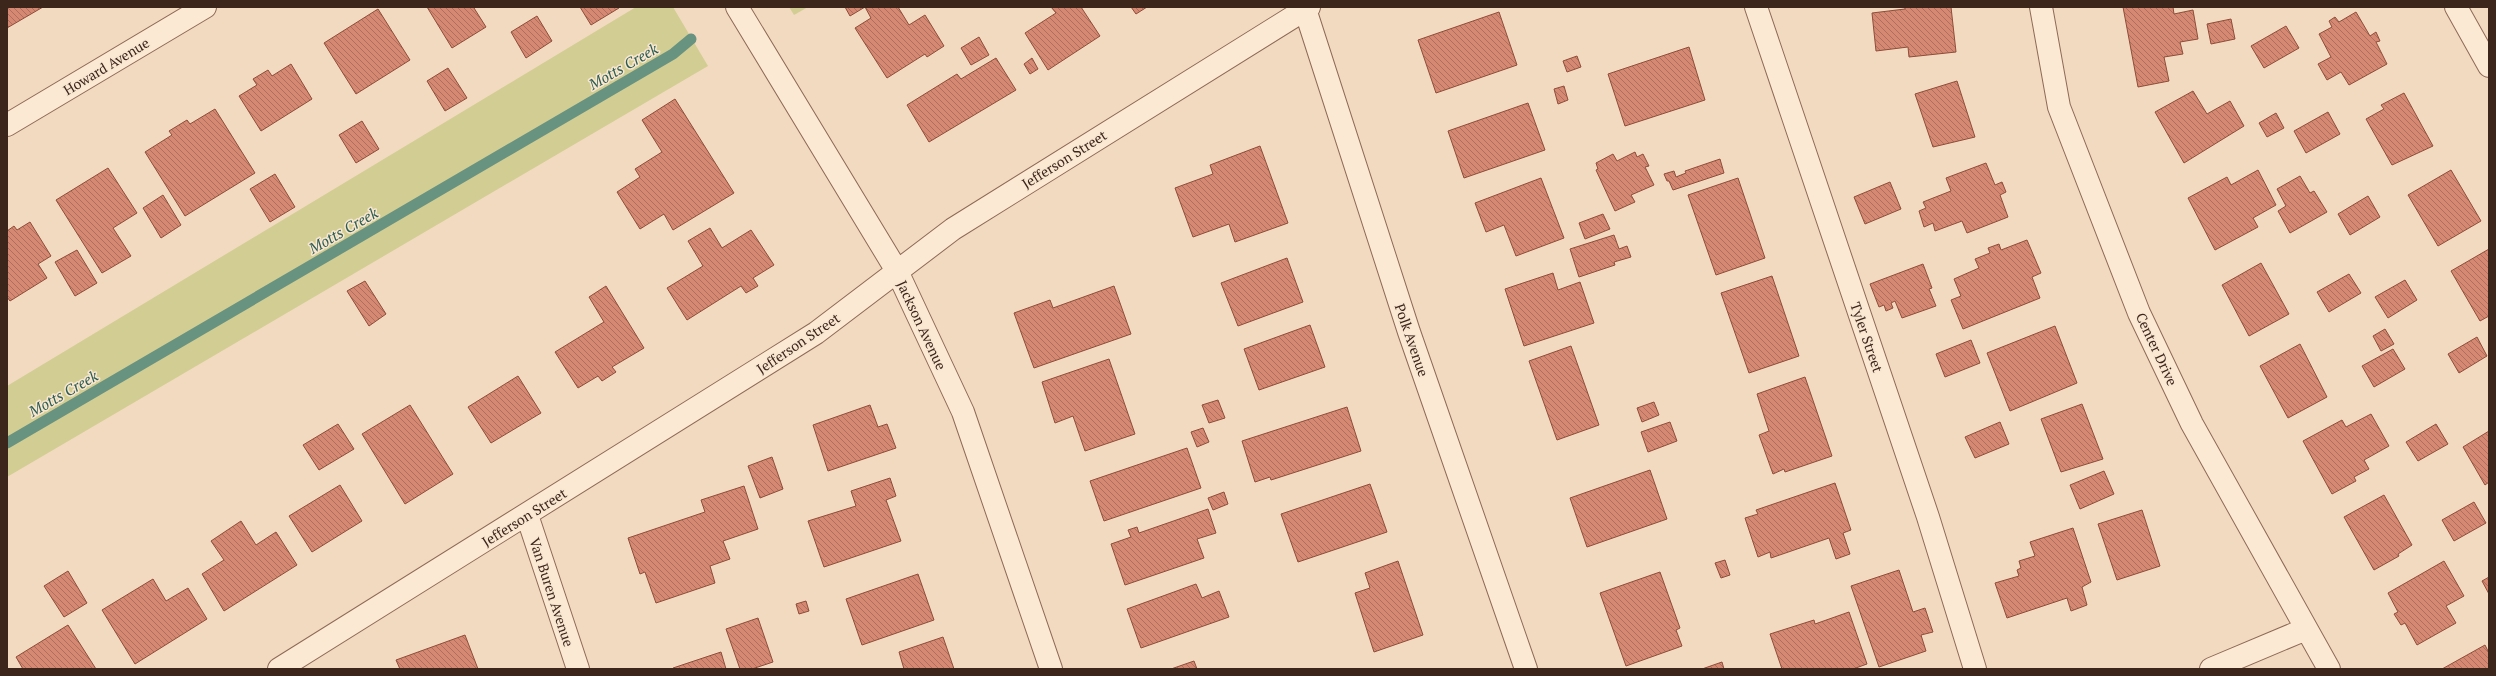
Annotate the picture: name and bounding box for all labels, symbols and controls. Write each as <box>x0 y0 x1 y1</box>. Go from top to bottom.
street label: Howard Avenue <box>59 33 153 99</box>
water label: Motts Creek <box>584 38 662 94</box>
street label: Jefferson Street <box>1018 125 1111 193</box>
water label: Motts Creek <box>304 202 382 258</box>
street label: Jackson Avenue <box>893 277 951 373</box>
street label: Tyler Street <box>1846 299 1888 375</box>
street label: Polk Avenue <box>1391 301 1433 379</box>
street label: Jefferson Street <box>753 308 844 378</box>
street label: Center Drive <box>2132 309 2182 389</box>
water label: Motts Creek <box>24 365 102 421</box>
street label: Jefferson Street <box>478 483 571 551</box>
street label: Van Buren Avenue <box>525 535 579 649</box>

